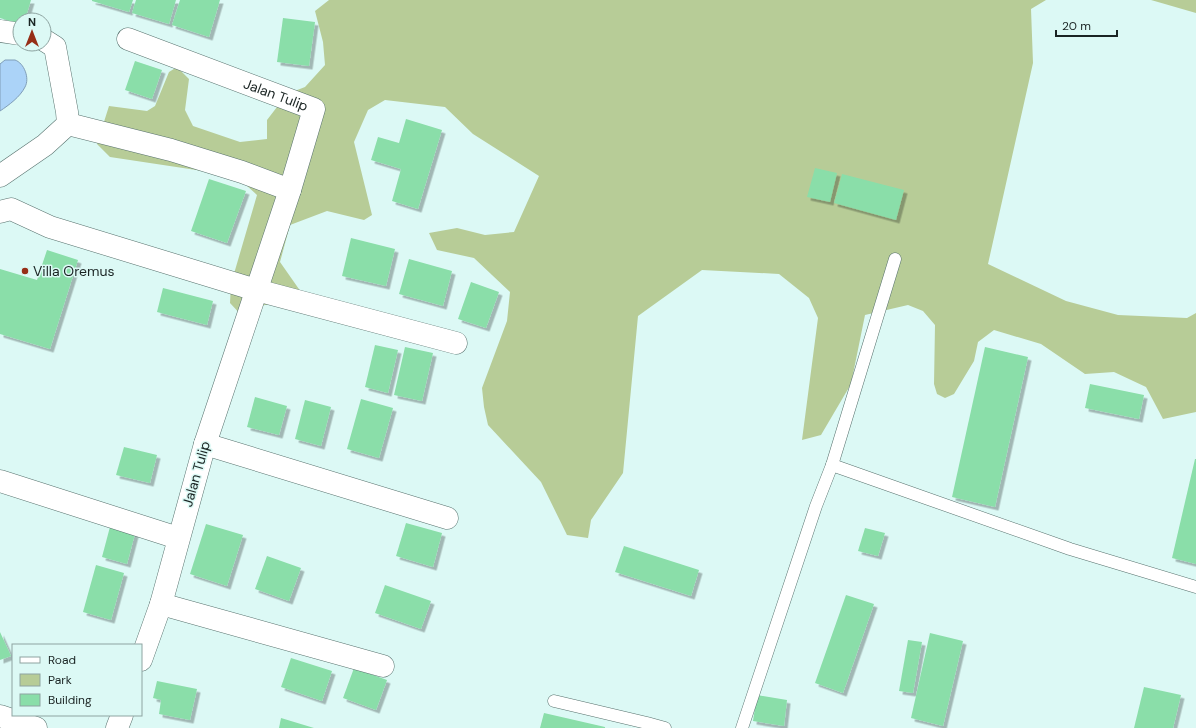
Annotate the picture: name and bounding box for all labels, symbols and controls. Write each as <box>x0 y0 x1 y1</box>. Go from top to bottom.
north arrow <box>12 12 52 52</box>
scale bar <box>1056 12 1117 38</box>
text: N <box>28 15 36 29</box>
text: 20 m <box>1062 18 1091 34</box>
street label: Jalan Tulip <box>241 74 311 115</box>
place label: Villa Oremus <box>33 262 115 280</box>
marker: Villa Oremus <box>20 266 30 276</box>
street label: Jalan Tulip <box>178 439 214 509</box>
legend <box>12 644 142 716</box>
text: Road <box>48 652 76 668</box>
text: Park <box>48 672 72 688</box>
text: Building <box>48 692 92 708</box>

